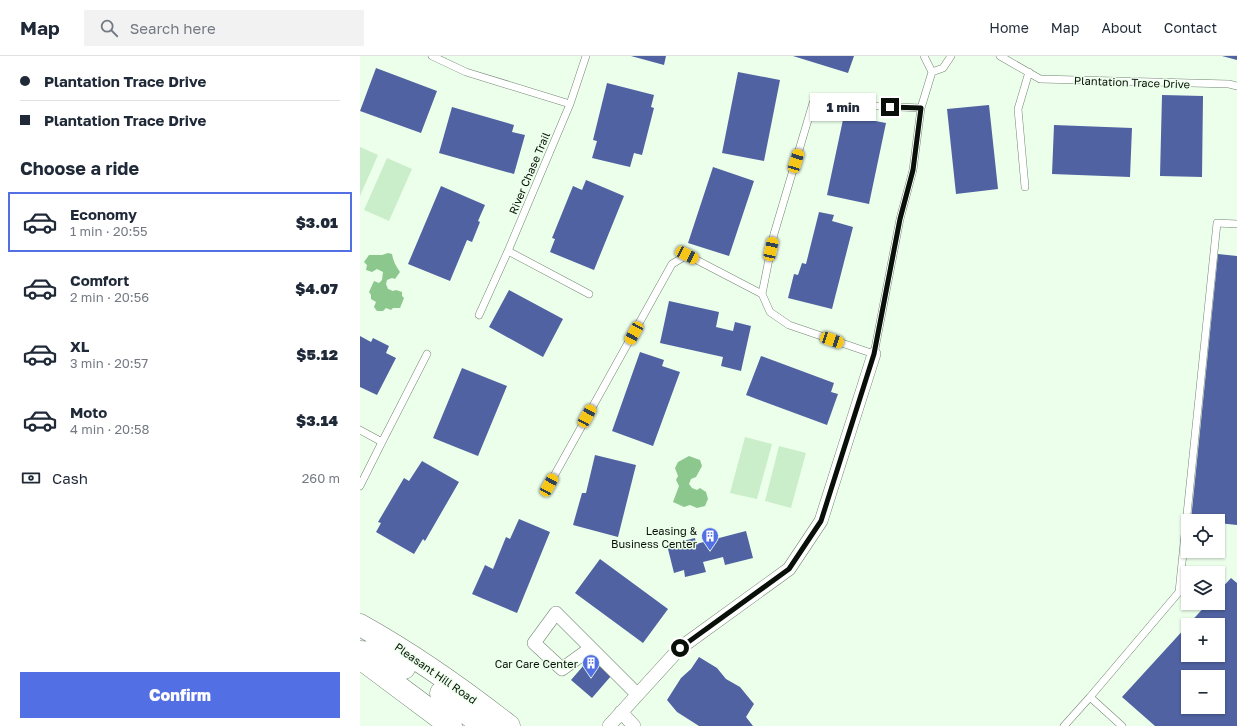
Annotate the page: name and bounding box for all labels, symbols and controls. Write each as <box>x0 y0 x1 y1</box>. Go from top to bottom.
search box <box>84 10 364 46</box>
text: Map <box>20 16 60 39</box>
icon: search <box>98 17 120 39</box>
text: Search here <box>130 19 216 37</box>
text: Home <box>989 19 1029 36</box>
text: Map <box>1051 19 1079 36</box>
text: About <box>1101 19 1142 36</box>
text: Contact <box>1164 19 1217 36</box>
text: Plantation Trace Drive <box>44 72 206 90</box>
street label: Plantation Trace Drive <box>1074 73 1190 91</box>
callout: 1 min <box>810 93 876 121</box>
route end <box>881 98 899 116</box>
text: 1 min <box>826 99 860 115</box>
text: Plantation Trace Drive <box>44 111 206 129</box>
street label: River Chase Trail <box>506 130 552 216</box>
car <box>787 148 805 174</box>
text: Choose a ride <box>20 157 139 179</box>
icon: car <box>22 204 58 240</box>
text: Economy <box>70 205 137 223</box>
text: $3.01 <box>296 213 338 231</box>
text: 1 min · 20:55 <box>70 223 148 239</box>
car <box>763 236 779 262</box>
car <box>674 244 700 266</box>
icon: car <box>22 270 58 306</box>
text: Comfort <box>70 271 129 289</box>
text: $4.07 <box>295 279 338 297</box>
text: 2 min · 20:56 <box>70 289 149 305</box>
car <box>623 320 645 346</box>
car <box>819 330 845 350</box>
icon: car <box>22 336 58 372</box>
text: XL <box>70 337 89 355</box>
text: $5.12 <box>296 345 338 363</box>
text: 3 min · 20:57 <box>70 355 148 371</box>
icon: car <box>22 402 58 438</box>
text: Moto <box>70 403 107 421</box>
car <box>576 403 598 429</box>
text: $3.14 <box>296 411 338 429</box>
text: 4 min · 20:58 <box>70 421 150 437</box>
icon: cash <box>20 467 42 489</box>
text: Cash <box>52 469 88 487</box>
text: 260 m <box>302 470 340 486</box>
car <box>538 472 560 498</box>
map controls <box>1181 514 1225 714</box>
button: locate <box>1181 514 1225 558</box>
place label: Leasing & Business Center <box>611 524 698 550</box>
building icon: Leasing & Business Center <box>700 526 720 551</box>
button: layers <box>1181 566 1225 610</box>
button: + <box>1181 618 1225 662</box>
route start <box>671 639 689 657</box>
street label: Pleasant Hill Road <box>392 640 480 706</box>
building icon: Car Care Center <box>581 653 601 678</box>
place label: Car Care Center <box>495 657 579 670</box>
button: − <box>1181 670 1225 714</box>
button: Confirm <box>20 672 340 718</box>

